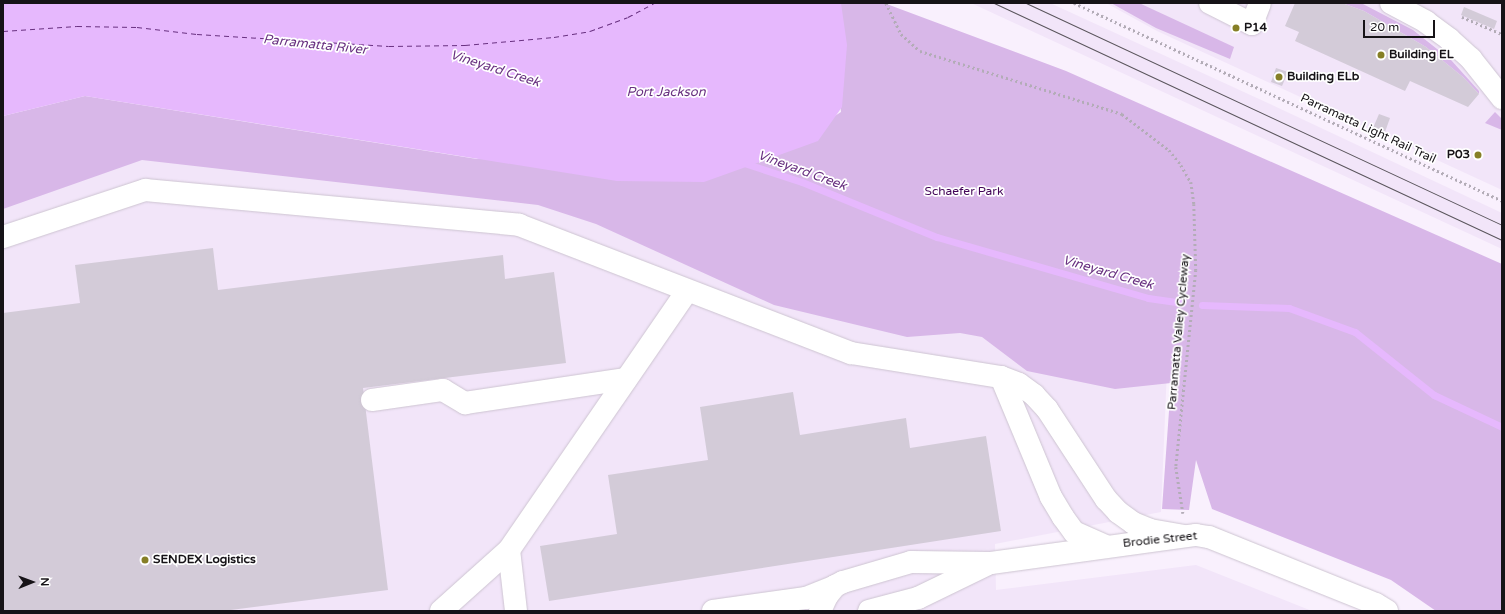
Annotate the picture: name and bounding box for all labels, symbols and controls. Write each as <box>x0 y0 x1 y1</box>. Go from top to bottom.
scale bar <box>1365 12 1437 38</box>
text: 20 m <box>1370 20 1399 34</box>
place label: P14 <box>1244 21 1267 35</box>
marker: P14 <box>1231 23 1241 33</box>
water label: Parramatta River <box>262 32 368 58</box>
water label: Vineyard Creek <box>448 47 542 91</box>
place label: Building EL <box>1389 48 1454 62</box>
marker: Building EL <box>1376 50 1386 60</box>
place label: Building ELb <box>1287 70 1359 84</box>
marker: Building ELb <box>1274 72 1284 82</box>
water label: Port Jackson <box>626 84 706 100</box>
street label: Parramatta Light Rail Trail <box>1298 91 1438 167</box>
water label: Vineyard Creek <box>755 148 849 194</box>
place label: P03 <box>1447 148 1470 162</box>
marker: P03 <box>1473 150 1483 160</box>
park label: Schaefer Park <box>924 185 1004 199</box>
water label: Vineyard Creek <box>1061 253 1155 293</box>
street label: Parramatta Valley Cycleway <box>1165 253 1193 411</box>
street label: Brodie Street <box>1122 529 1198 551</box>
place label: SENDEX Logistics <box>153 553 256 567</box>
marker: SENDEX Logistics <box>140 555 150 565</box>
north arrow <box>12 562 52 602</box>
text: N <box>38 577 51 586</box>

